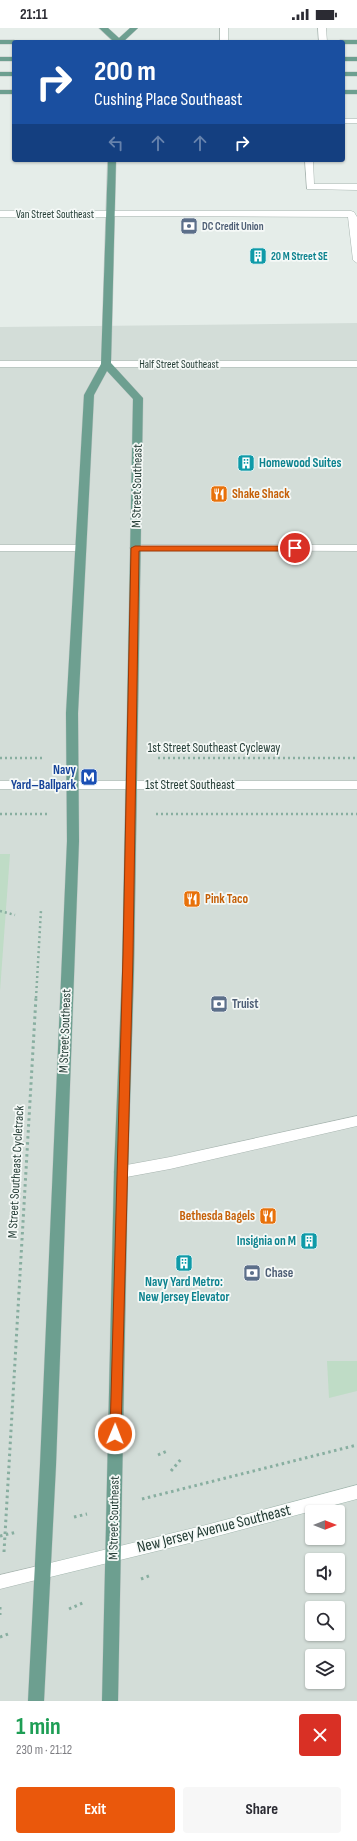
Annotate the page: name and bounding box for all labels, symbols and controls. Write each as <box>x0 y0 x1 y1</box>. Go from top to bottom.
text: 21:11 <box>20 5 48 24</box>
text: 200 m <box>94 55 156 88</box>
icon: right <box>28 56 80 108</box>
text: Cushing Place Southeast <box>94 89 243 110</box>
icon: left <box>105 132 127 154</box>
icon: ahead <box>147 132 169 154</box>
icon: ahead <box>189 132 211 154</box>
icon: right <box>231 132 253 154</box>
street label: Van Street Southeast <box>16 208 95 221</box>
bank icon: DC Credit Union <box>179 216 199 236</box>
place label: DC Credit Union <box>202 220 264 233</box>
building icon: 20 M Street SE <box>248 246 268 266</box>
place label: 20 M Street SE <box>271 250 328 263</box>
street label: Half Street Southeast <box>139 358 219 371</box>
street label: M Street Southeast <box>128 444 146 528</box>
building icon: Homewood Suites <box>236 453 256 473</box>
place label: Homewood Suites <box>259 455 341 471</box>
restaurant icon: Shake Shack <box>209 484 229 504</box>
place label: Shake Shack <box>232 486 290 502</box>
pin <box>278 531 312 565</box>
icon: arrive <box>284 537 306 559</box>
street label: 1st Street Southeast Cycleway <box>148 740 280 756</box>
place label: Navy Yard–Ballpark <box>11 762 77 793</box>
metro station icon: Navy Yard–Ballpark <box>79 767 99 787</box>
street label: 1st Street Southeast <box>145 777 235 793</box>
restaurant icon: Pink Taco <box>182 889 202 909</box>
place label: Pink Taco <box>205 891 248 907</box>
street label: M Street Southeast <box>56 989 74 1073</box>
bank icon: Truist <box>209 994 229 1014</box>
place label: Truist <box>232 996 259 1012</box>
street label: M Street Southeast Cycletrack <box>5 1105 27 1239</box>
restaurant icon: Bethesda Bagels <box>258 1206 278 1226</box>
place label: Bethesda Bagels <box>180 1208 255 1224</box>
building icon: Insignia on M <box>299 1231 319 1251</box>
place label: Insignia on M <box>237 1233 296 1249</box>
building icon: Navy Yard Metro: New Jersey Elevator <box>174 1253 194 1273</box>
bank icon: Chase <box>242 1263 262 1283</box>
place label: Chase <box>265 1265 294 1281</box>
place label: Navy Yard Metro: New Jersey Elevator <box>139 1274 229 1305</box>
position arrow <box>94 1413 136 1455</box>
street label: M Street Southeast <box>105 1476 123 1560</box>
street label: New Jersey Avenue Southeast <box>135 1501 293 1557</box>
north arrow <box>305 1505 345 1545</box>
map controls <box>305 1505 345 1689</box>
button: sound <box>305 1553 345 1593</box>
button: search <box>305 1601 345 1641</box>
button: layers <box>305 1649 345 1689</box>
text: 1 min <box>16 1712 61 1741</box>
button: close <box>299 1714 341 1756</box>
text: 230 m · 21:12 <box>16 1742 72 1758</box>
button: Exit <box>16 1787 175 1833</box>
button: Share <box>183 1787 341 1833</box>

